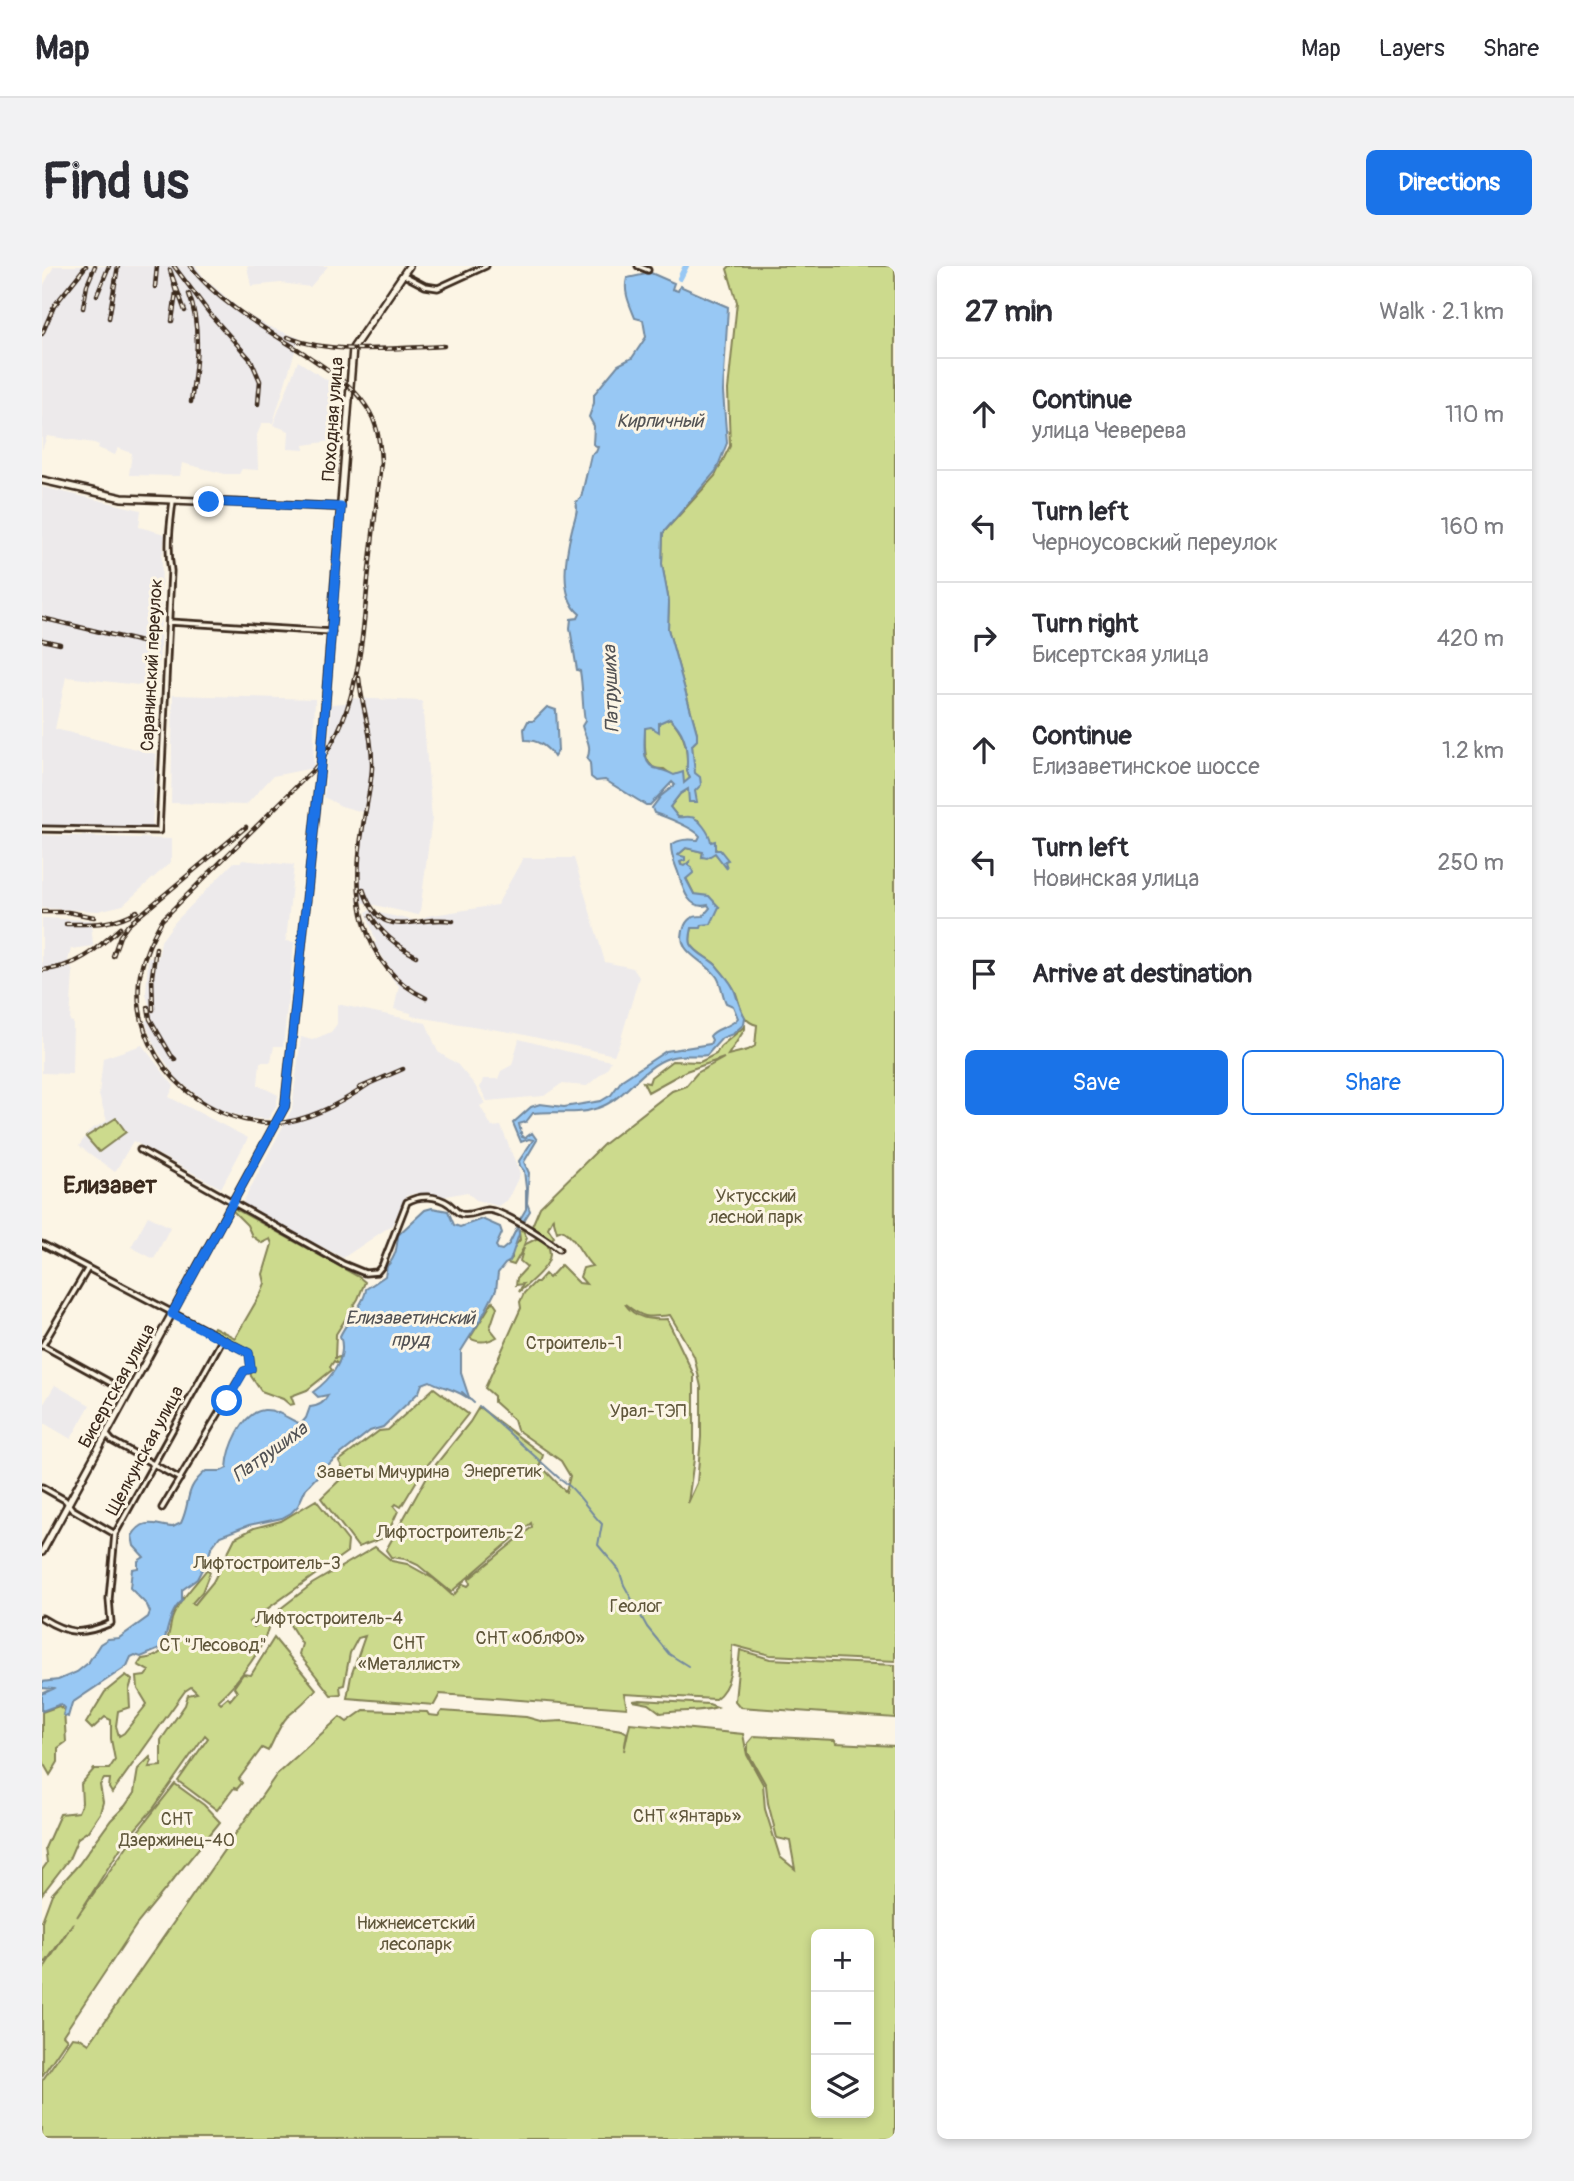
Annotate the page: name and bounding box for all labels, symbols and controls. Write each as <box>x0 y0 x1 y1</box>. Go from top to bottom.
text: Map <box>35 28 90 69</box>
text: Map <box>1301 34 1341 63</box>
text: Layers <box>1379 34 1445 63</box>
text: Share <box>1483 34 1539 63</box>
button: Directions <box>1366 150 1532 215</box>
text: Find us <box>42 152 189 213</box>
text: 27 min <box>965 293 1053 330</box>
text: Walk · 2.1 km <box>1379 297 1504 326</box>
street label: Походная улица <box>317 356 349 482</box>
text: Continue <box>1032 384 1132 416</box>
icon: ahead <box>965 395 1003 433</box>
text: 110 m <box>1445 400 1504 429</box>
water label: Кирпичный <box>617 409 705 433</box>
text: улица Чеверева <box>1032 416 1186 445</box>
route end <box>193 486 224 517</box>
text: Turn left <box>1032 496 1128 528</box>
icon: left <box>965 507 1003 545</box>
text: 160 m <box>1440 512 1504 541</box>
text: Черноусовский переулок <box>1032 528 1278 557</box>
street label: Саранинский переулок <box>136 578 168 752</box>
text: Turn right <box>1032 608 1138 640</box>
icon: right <box>965 619 1003 657</box>
text: 420 m <box>1437 624 1504 653</box>
text: Бисертская улица <box>1032 640 1209 669</box>
water label: Патрушиха <box>597 644 625 733</box>
text: Continue <box>1032 720 1132 752</box>
icon: ahead <box>965 731 1003 769</box>
text: 1.2 km <box>1442 736 1504 765</box>
text: Елизаветинское шоссе <box>1032 752 1260 781</box>
text: Turn left <box>1032 832 1128 864</box>
icon: left <box>965 843 1003 881</box>
text: 250 m <box>1438 848 1504 877</box>
text: Новинская улица <box>1032 864 1199 893</box>
icon: arrive <box>965 955 1003 993</box>
text: Arrive at destination <box>1032 958 1252 990</box>
button: Save <box>965 1050 1228 1115</box>
button: Share <box>1242 1050 1504 1115</box>
district label: Елизавет <box>63 1171 158 1200</box>
park label: Уктусский лесной парк <box>709 1185 803 1229</box>
water label: Елизаветинский пруд <box>345 1306 477 1352</box>
street label: Бисертская улица <box>73 1320 161 1452</box>
park label: Строитель-1 <box>526 1332 622 1355</box>
street label: Щелкунская улица <box>101 1382 189 1520</box>
route start <box>211 1385 242 1416</box>
park label: Урал-ТЭП <box>610 1400 686 1423</box>
water label: Патрушиха <box>228 1416 313 1487</box>
park label: Энергетик <box>464 1460 542 1483</box>
park label: Заветы Мичурина <box>316 1461 450 1484</box>
park label: Лифтостроитель-2 <box>375 1521 524 1544</box>
park label: Лифтостроитель-3 <box>192 1552 341 1575</box>
park label: Геолог <box>610 1595 662 1618</box>
park label: Лифтостроитель-4 <box>254 1607 404 1630</box>
park label: СНТ «ОблФО» <box>475 1627 585 1650</box>
park label: СНТ «Металлист» <box>358 1632 460 1676</box>
park label: СТ "Лесовод" <box>159 1634 267 1657</box>
park label: СНТ «Янтарь» <box>633 1805 741 1828</box>
park label: СНТ Дзержинец-40 <box>118 1808 235 1852</box>
park label: Нижнеисетский лесопарк <box>357 1912 475 1956</box>
map controls <box>811 1929 874 2118</box>
button: + <box>811 1929 874 1992</box>
button: − <box>811 1992 874 2055</box>
button: layers <box>811 2055 874 2118</box>

